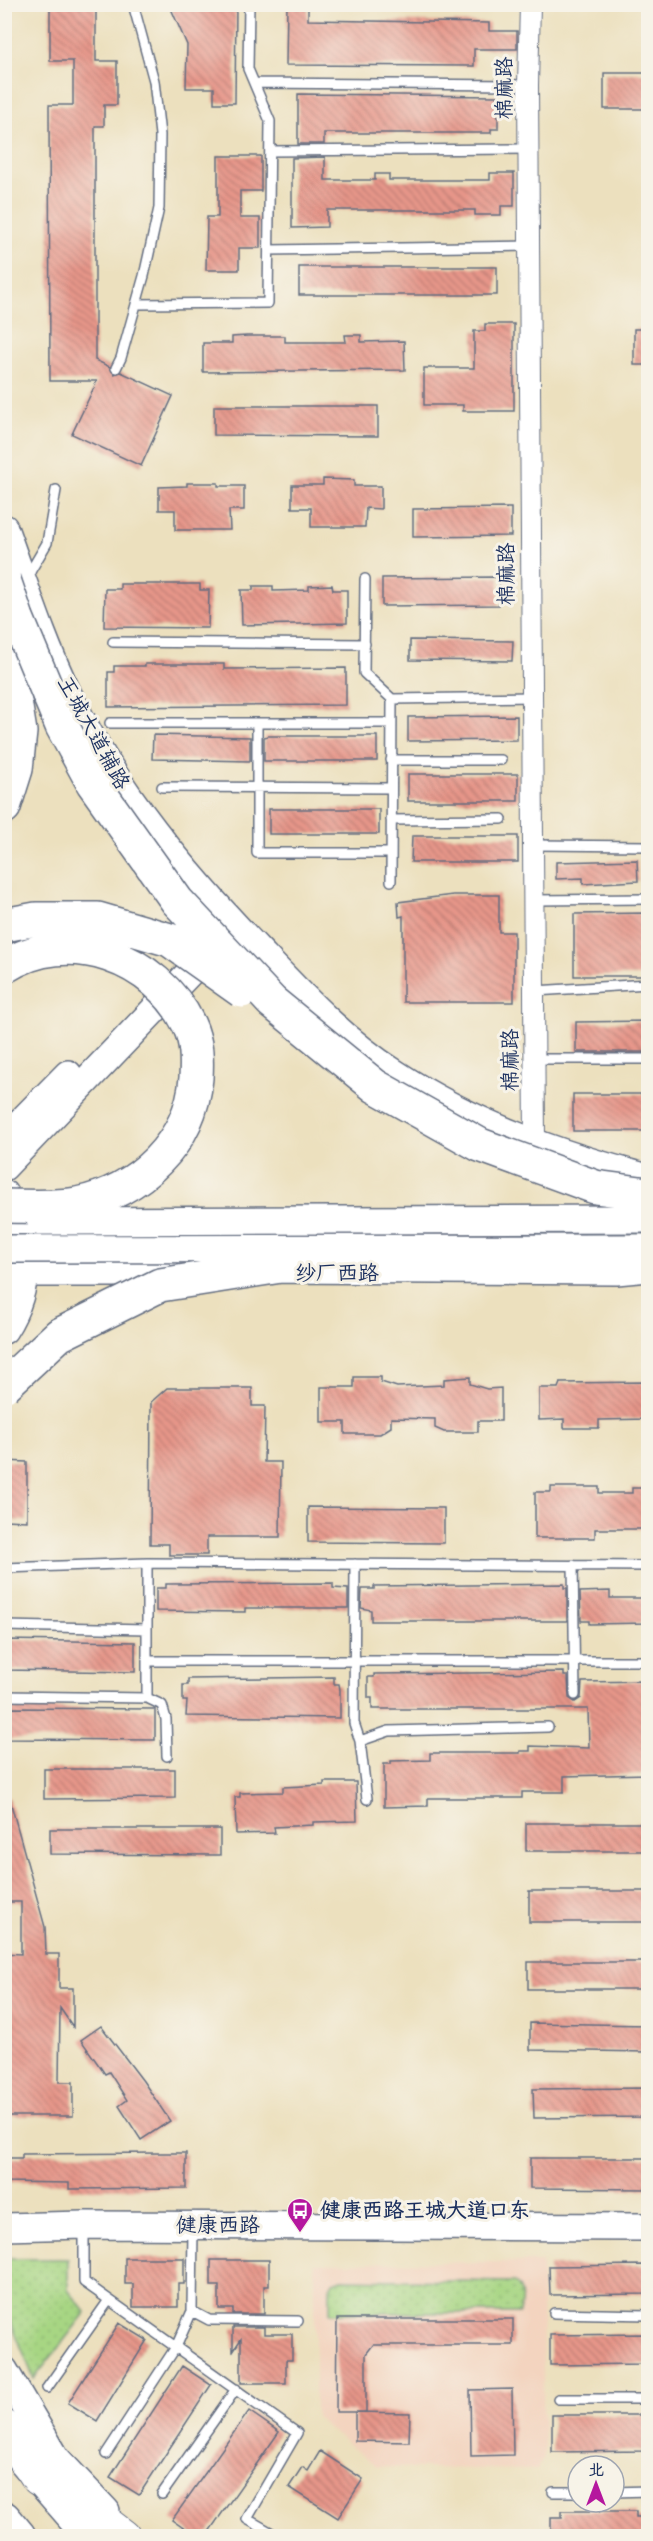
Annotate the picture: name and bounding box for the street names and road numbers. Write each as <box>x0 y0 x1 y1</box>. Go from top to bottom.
street label: 棉麻路 <box>491 57 519 120</box>
street label: 棉麻路 <box>493 543 521 606</box>
street label: 王城大道辅路 <box>50 671 136 795</box>
street label: 棉麻路 <box>497 1029 525 1092</box>
street label: 纱厂西路 <box>295 1260 379 1288</box>
street label: 健康西路 <box>176 2212 260 2240</box>

